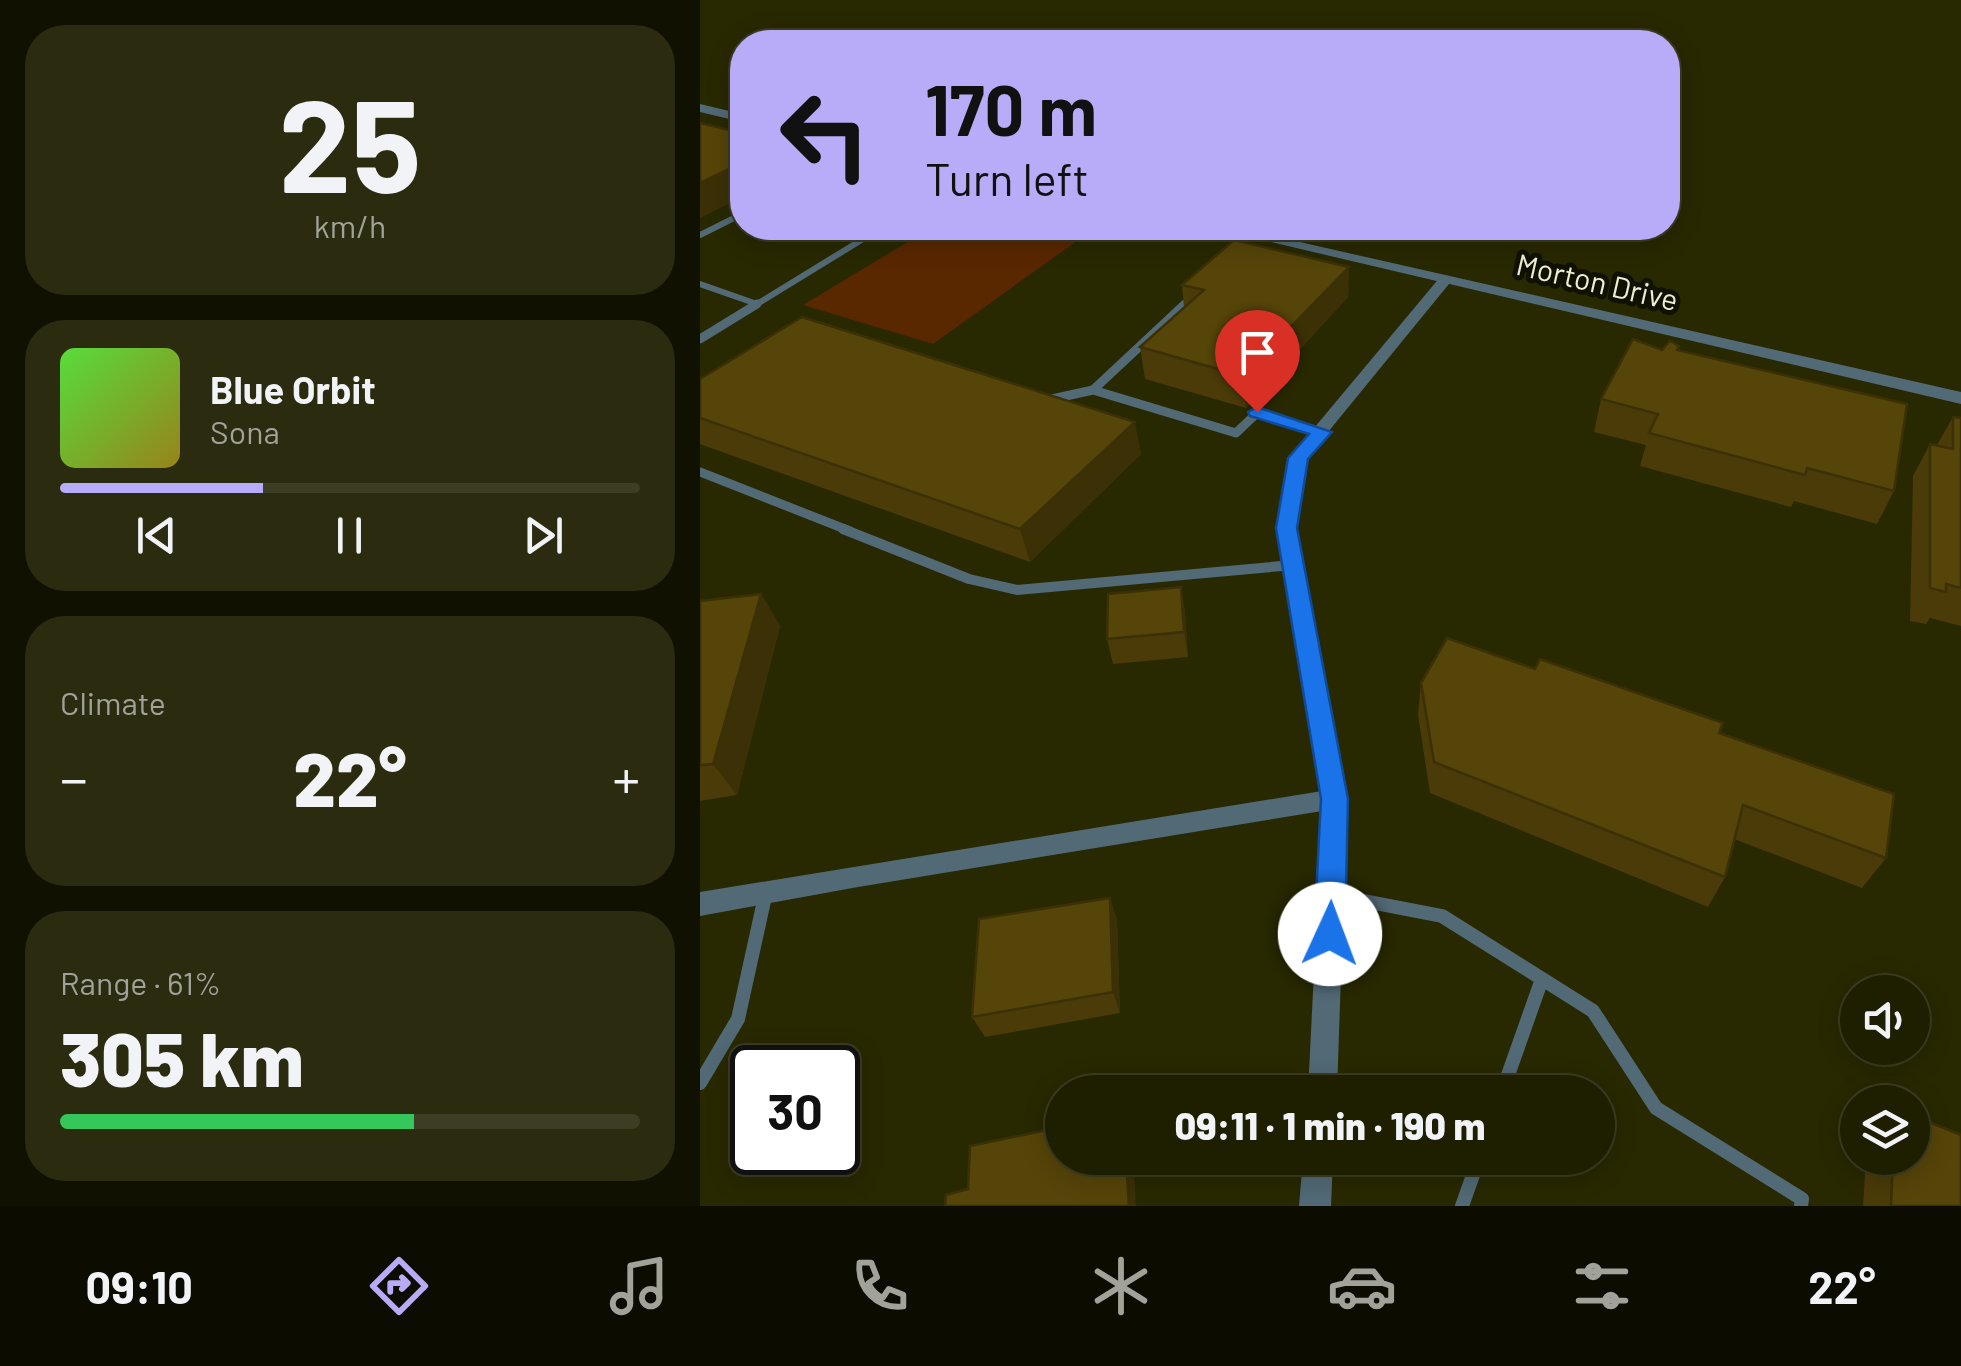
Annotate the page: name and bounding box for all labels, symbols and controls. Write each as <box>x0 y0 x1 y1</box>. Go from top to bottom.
text: 25 <box>279 63 421 219</box>
text: 170 m <box>925 66 1097 150</box>
icon: left <box>760 70 890 200</box>
text: Turn left <box>925 151 1089 205</box>
text: km/h <box>314 206 386 244</box>
street label: Morton Drive <box>1513 245 1682 317</box>
pin <box>1215 310 1300 413</box>
icon: arrive <box>1230 325 1285 380</box>
text: Blue Orbit <box>210 366 376 412</box>
text: Sona <box>210 412 280 450</box>
icon: previous <box>129 508 184 563</box>
icon: pause <box>322 508 377 563</box>
icon: next <box>516 508 571 563</box>
text: Climate <box>60 683 166 721</box>
text: 22° <box>293 732 407 822</box>
text: − <box>60 744 88 810</box>
text: + <box>612 744 640 810</box>
position arrow <box>1278 882 1382 986</box>
text: Range · 61% <box>60 963 221 1001</box>
map controls <box>1840 975 1930 1175</box>
button: sound <box>1840 975 1930 1065</box>
text: 305 km <box>60 1012 304 1102</box>
speed limit sign: 30 <box>730 1045 860 1175</box>
button: layers <box>1840 1085 1930 1175</box>
text: 09:11 · 1 min · 190 m <box>1175 1102 1486 1148</box>
icon: directions <box>364 1251 434 1321</box>
icon: music <box>604 1251 674 1321</box>
icon: phone <box>845 1251 915 1321</box>
icon: climate <box>1086 1251 1156 1321</box>
icon: car <box>1327 1251 1397 1321</box>
icon: filters <box>1567 1251 1637 1321</box>
text: 09:10 <box>85 1259 193 1313</box>
text: 22° <box>1808 1259 1876 1313</box>

